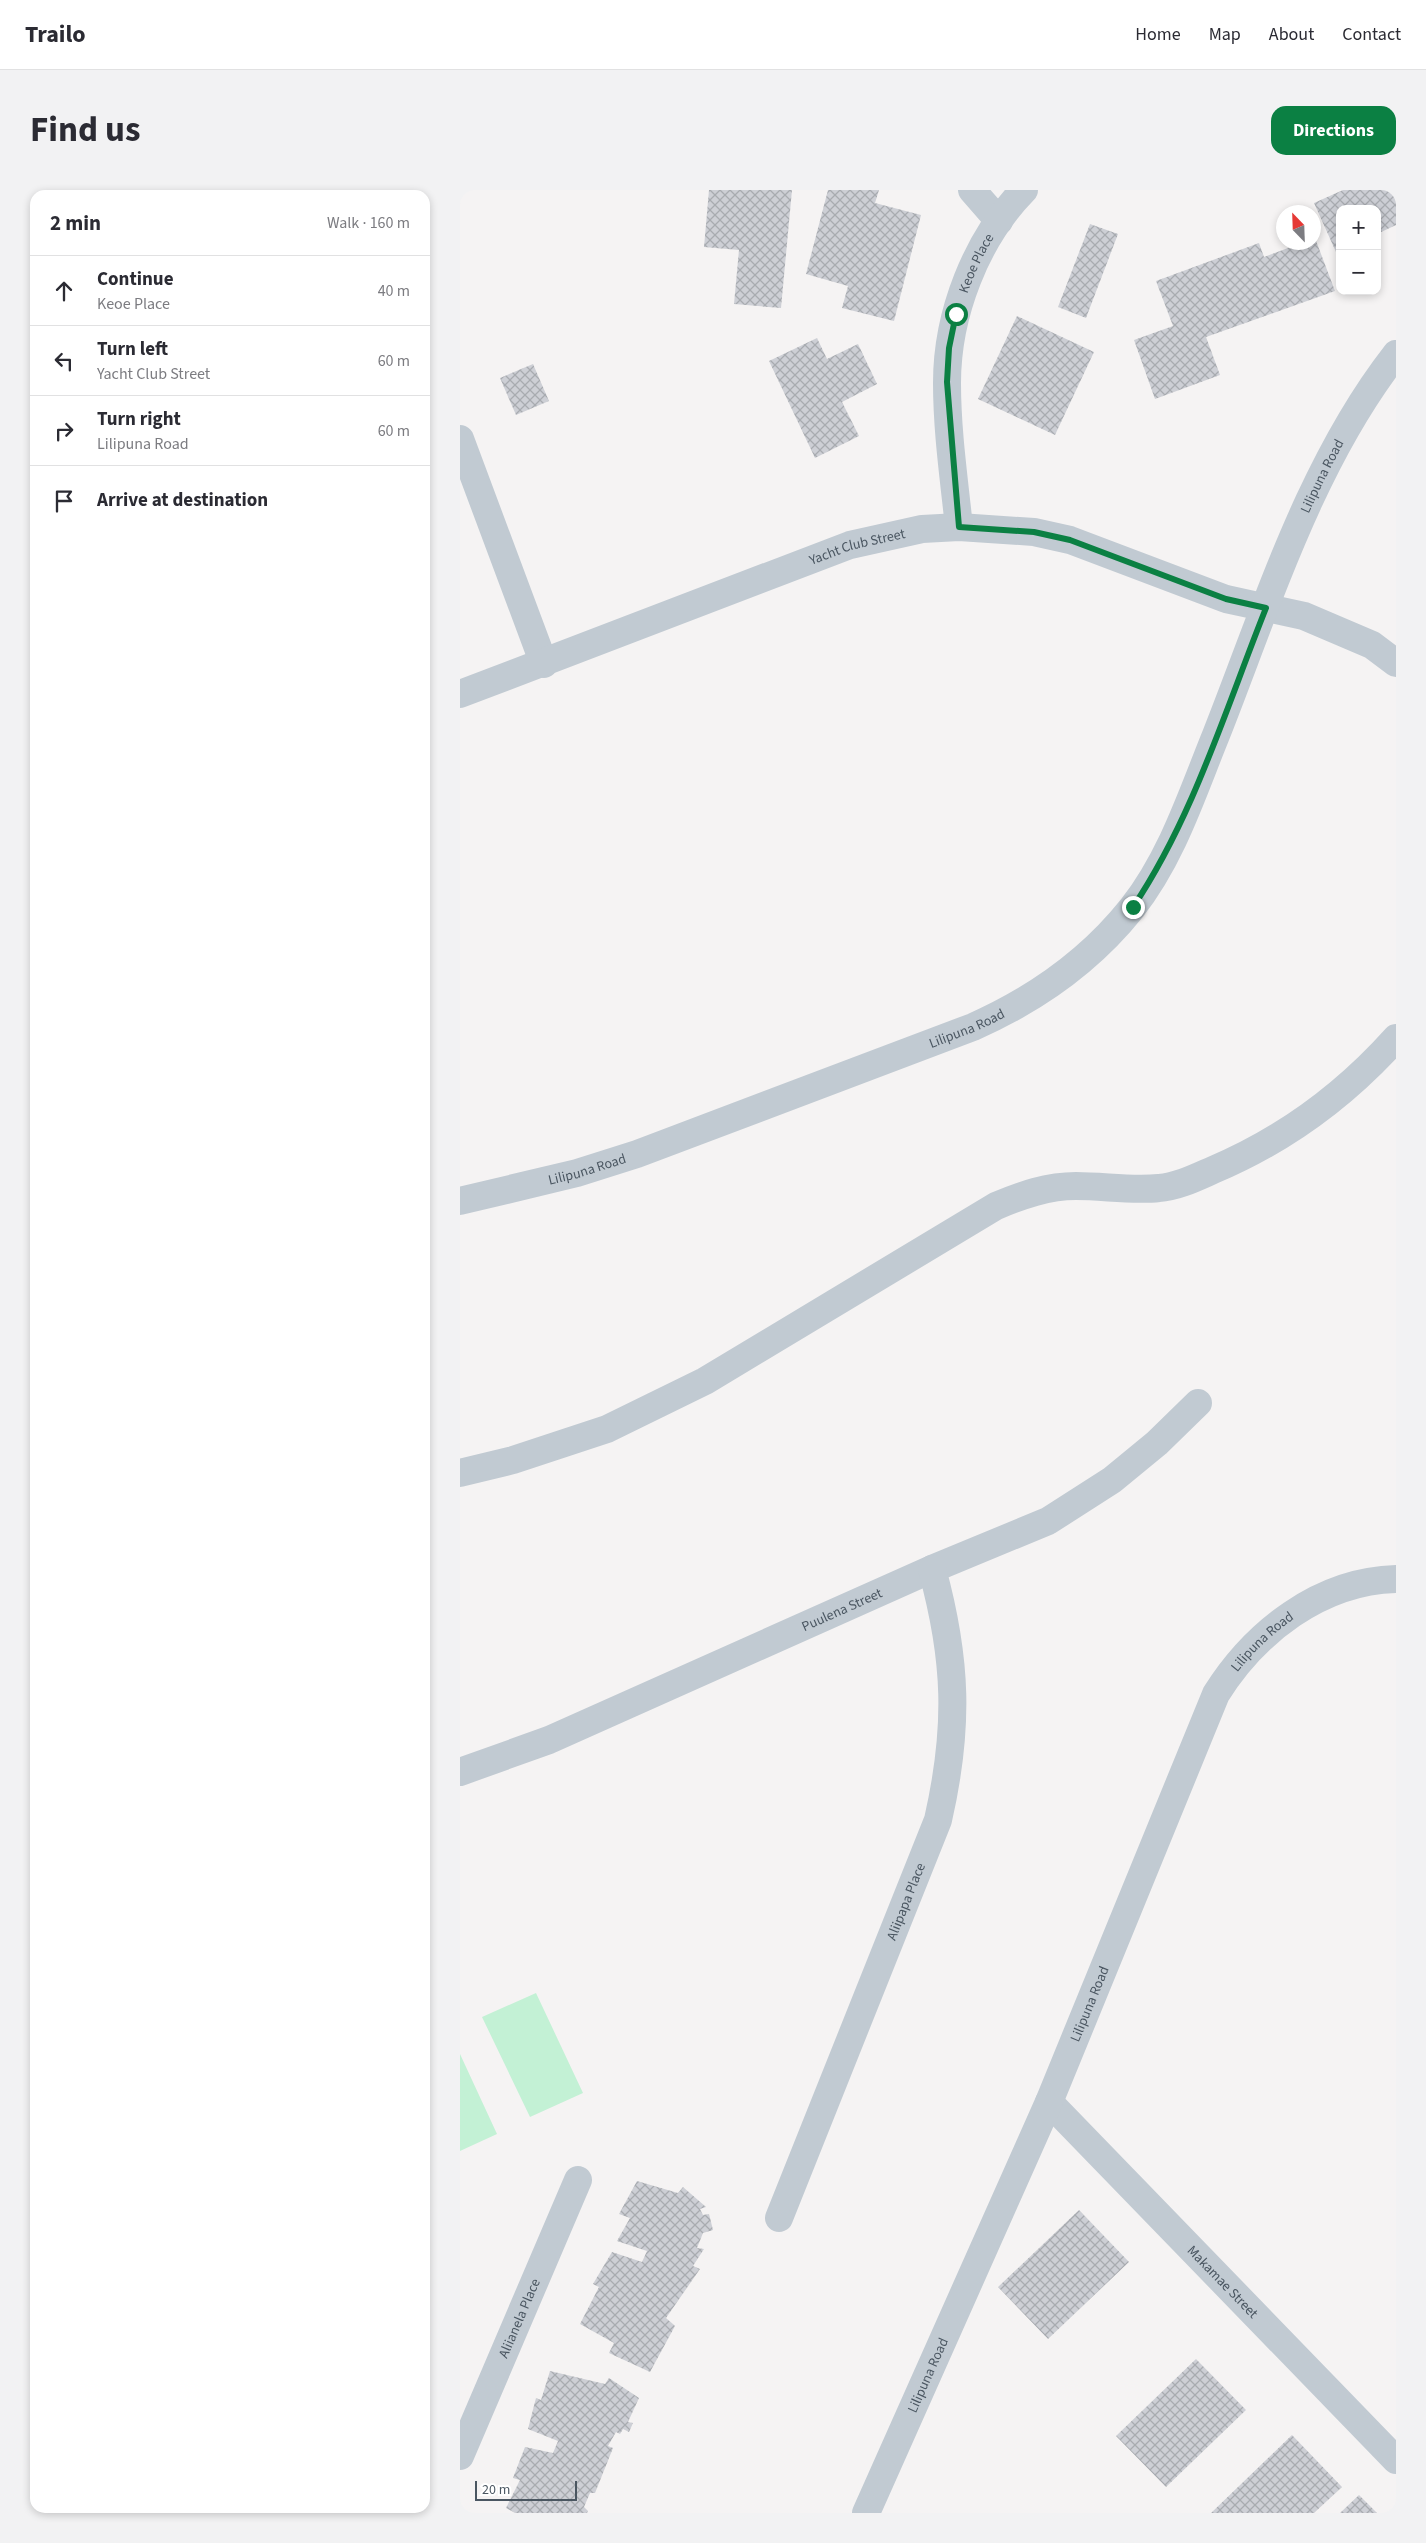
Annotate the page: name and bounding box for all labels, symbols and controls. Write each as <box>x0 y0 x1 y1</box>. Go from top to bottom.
text: Trailo <box>25 17 86 52</box>
text: Home <box>1135 22 1181 47</box>
text: Map <box>1209 22 1241 47</box>
text: About <box>1269 22 1314 47</box>
text: Contact <box>1342 22 1401 47</box>
text: Find us <box>30 105 140 155</box>
button: Directions <box>1271 106 1396 155</box>
north arrow <box>1276 205 1321 250</box>
map controls <box>1336 205 1381 295</box>
button: + <box>1336 205 1381 250</box>
text: 2 min <box>50 208 101 238</box>
text: Walk · 160 m <box>327 212 410 234</box>
street label: Keoe Place <box>954 230 999 296</box>
button: − <box>1336 250 1381 295</box>
text: Continue <box>97 266 174 293</box>
icon: ahead <box>50 277 78 305</box>
text: 40 m <box>378 280 410 302</box>
text: Keoe Place <box>97 293 170 315</box>
route start <box>945 303 968 326</box>
text: Turn left <box>97 336 168 363</box>
icon: left <box>50 347 78 375</box>
text: 60 m <box>378 350 410 372</box>
text: Yacht Club Street <box>97 363 210 385</box>
text: Turn right <box>97 406 181 433</box>
icon: right <box>50 417 78 445</box>
text: 60 m <box>378 420 410 442</box>
text: Lilipuna Road <box>97 433 189 455</box>
street label: Lilipuna Road <box>1296 436 1349 516</box>
icon: arrive <box>50 487 78 515</box>
text: Arrive at destination <box>97 487 268 514</box>
street label: Yacht Club Street <box>806 524 907 571</box>
route end <box>1122 896 1145 919</box>
street label: Lilipuna Road <box>926 1004 1008 1054</box>
street label: Lilipuna Road <box>546 1149 629 1191</box>
street label: Puulena Street <box>798 1583 886 1637</box>
street label: Lilipuna Road <box>1226 1607 1298 1676</box>
street label: Aliipapa Place <box>882 1860 931 1943</box>
street label: Lilipuna Road <box>1066 1963 1115 2045</box>
street label: Makamae Street <box>1182 2241 1263 2323</box>
street label: Aliianela Place <box>494 2275 546 2361</box>
street label: Lilipuna Road <box>903 2335 954 2416</box>
scale bar <box>475 2478 578 2501</box>
text: 20 m <box>482 2480 510 2500</box>

